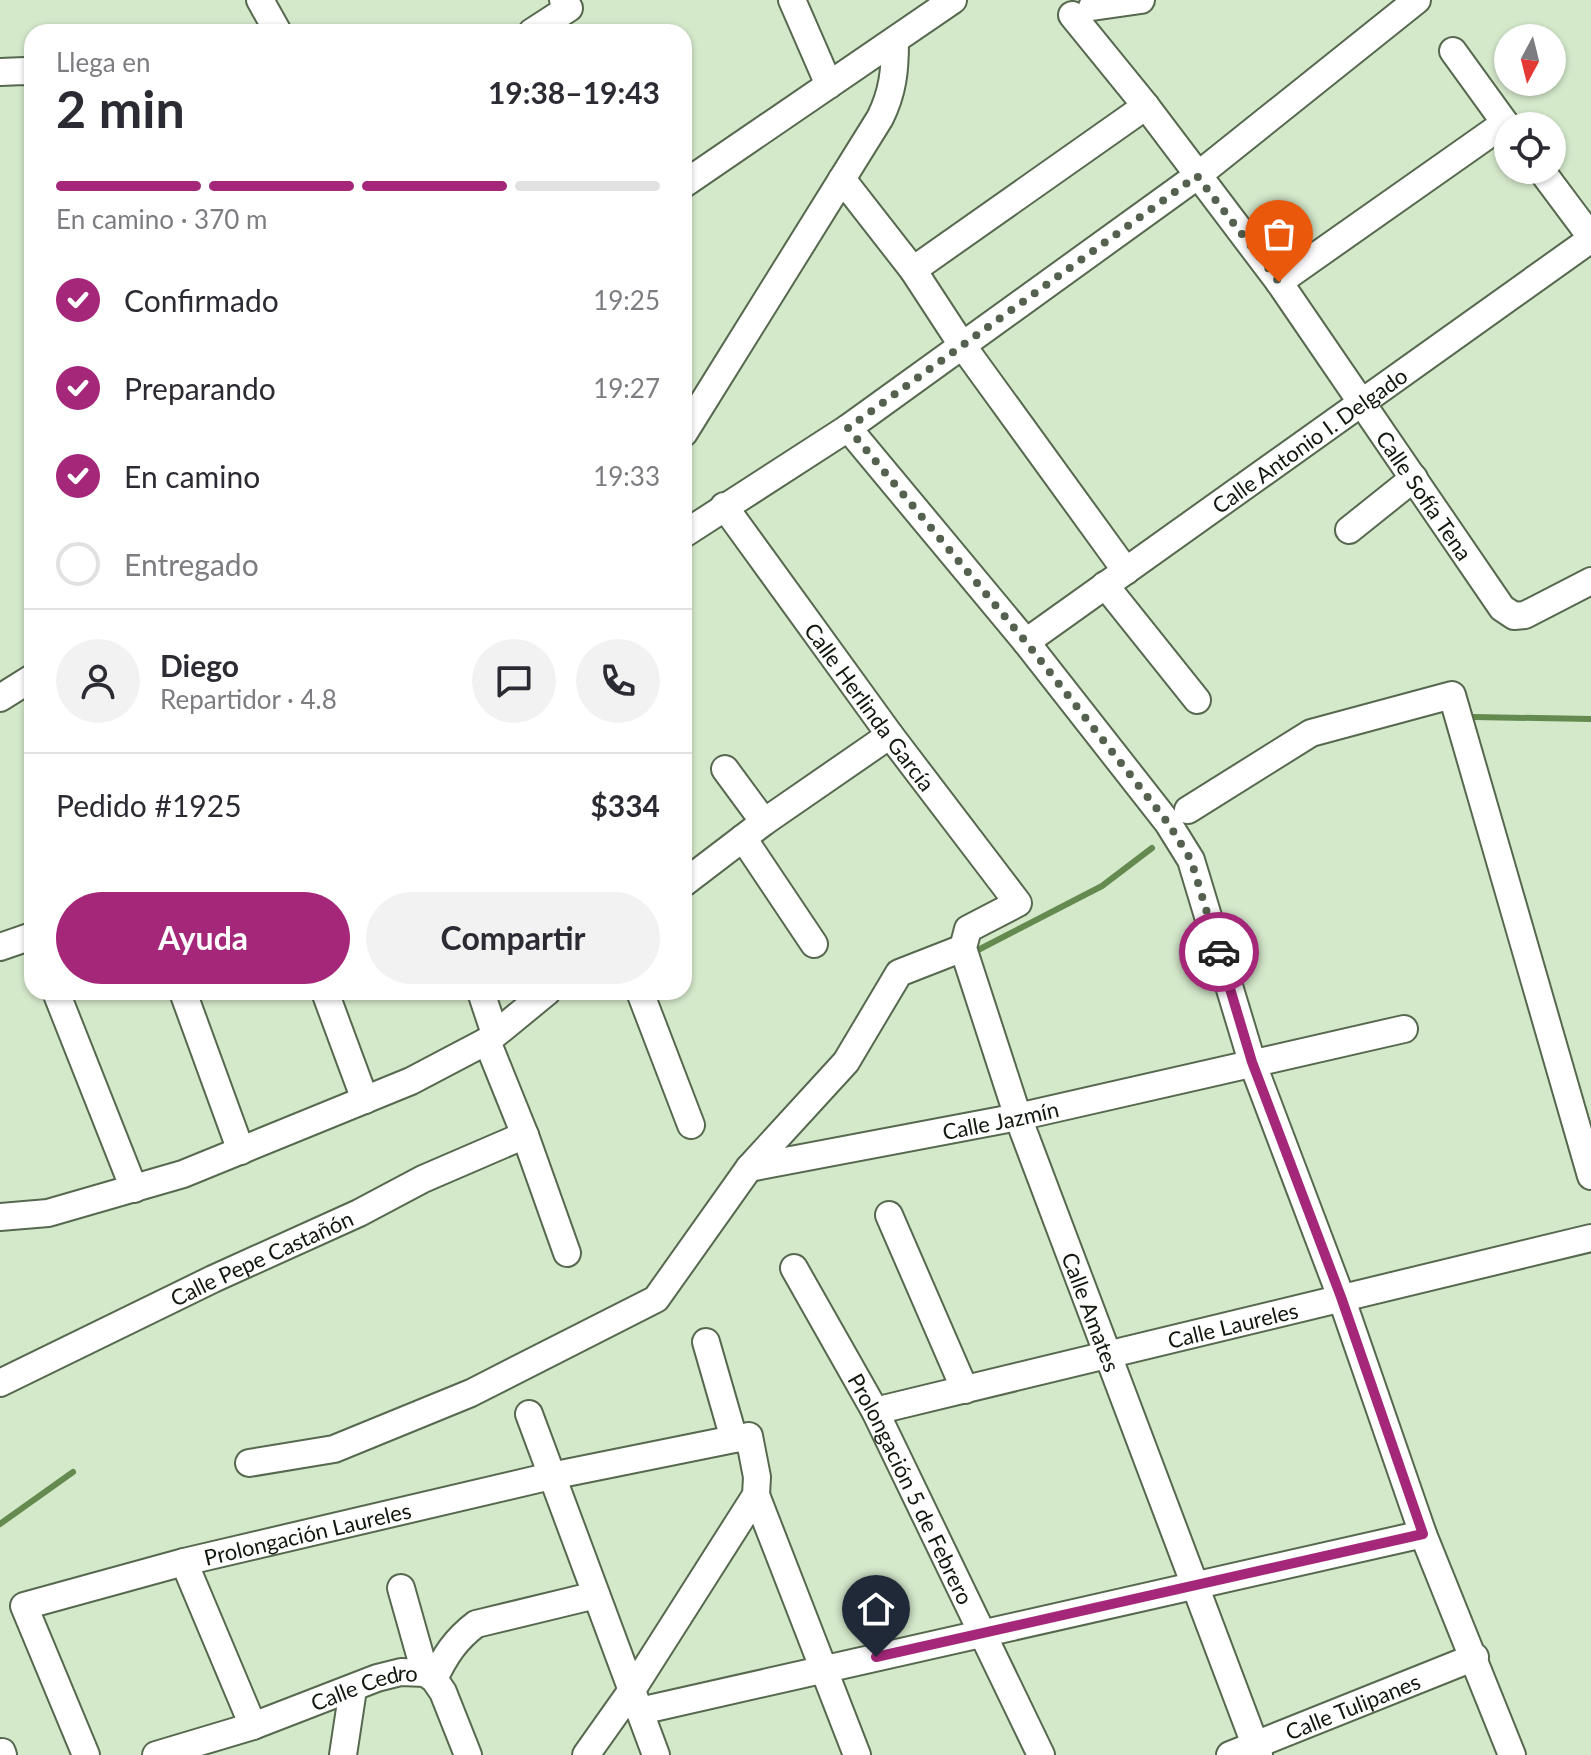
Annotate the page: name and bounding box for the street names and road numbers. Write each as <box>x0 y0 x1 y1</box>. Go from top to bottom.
street label: Calle Antonio I. Delgado <box>1207 361 1412 519</box>
street label: Calle Sofía Tena <box>1371 425 1479 565</box>
street label: Calle Herlinda García <box>799 617 941 796</box>
street label: Calle Jazmín <box>940 1095 1061 1145</box>
street label: Calle Pepe Castañón <box>166 1204 357 1311</box>
street label: Calle Amates <box>1057 1248 1126 1375</box>
street label: Calle Laureles <box>1165 1296 1301 1353</box>
street label: Prolongación 5 de Febrero <box>843 1368 980 1609</box>
street label: Prolongación Laureles <box>201 1496 413 1570</box>
street label: Calle Cedro <box>307 1658 418 1716</box>
street label: Calle Tulipanes <box>1281 1667 1424 1745</box>

